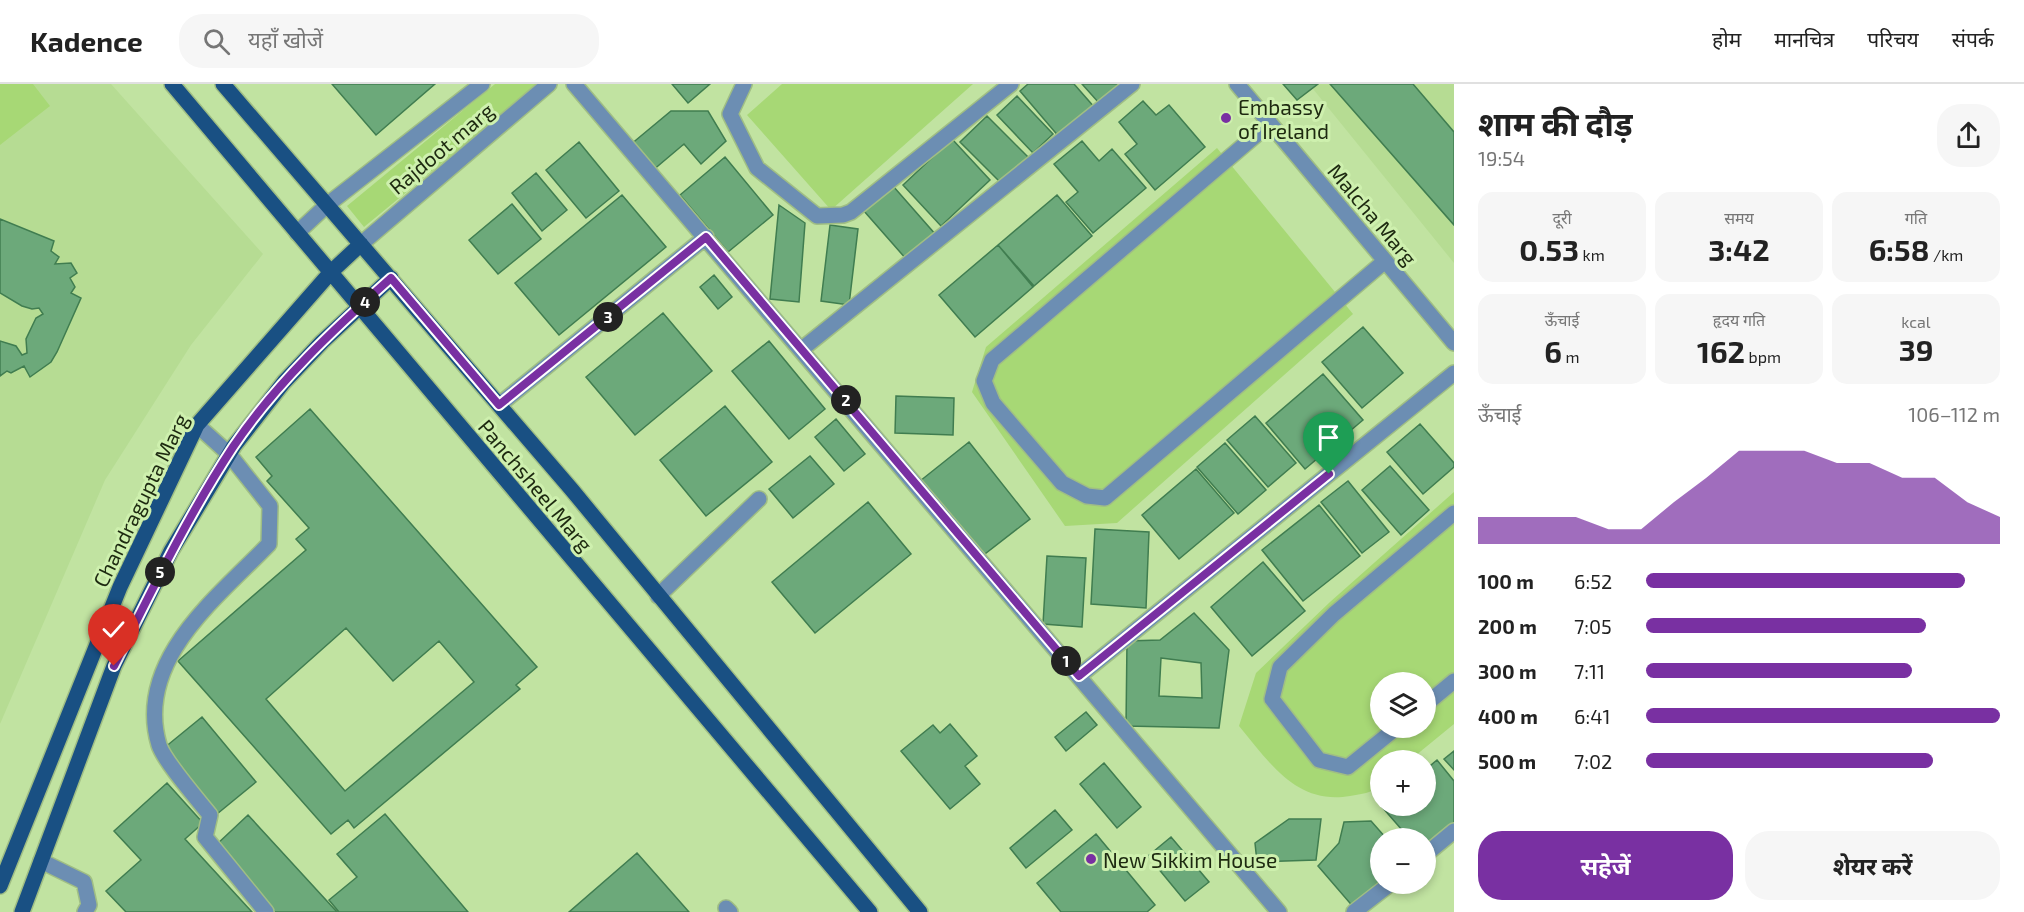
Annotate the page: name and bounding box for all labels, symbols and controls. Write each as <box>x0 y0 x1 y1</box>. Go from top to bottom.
search box <box>179 14 599 68</box>
text: Kadence <box>30 24 143 58</box>
icon: search <box>200 25 233 58</box>
text: यहाँ खोजें <box>248 26 323 52</box>
text: होम <box>1712 26 1741 51</box>
text: मानचित्र <box>1774 26 1834 51</box>
text: परिचय <box>1867 26 1919 51</box>
text: संपर्क <box>1952 26 1994 51</box>
place label: Embassy of Ireland <box>1238 94 1329 143</box>
street label: Rajdoot marg <box>384 97 499 200</box>
text: शाम की दौड़ <box>1478 103 1633 143</box>
button: share <box>1937 104 2000 167</box>
marker: Embassy of Ireland <box>1219 111 1233 125</box>
text: 19:54 <box>1478 146 1525 170</box>
street label: Malcha Marg <box>1323 158 1423 270</box>
text: दूरी <box>1552 208 1572 227</box>
text: समय <box>1724 208 1754 227</box>
text: गति <box>1905 208 1927 227</box>
text: 0.53 <box>1519 231 1579 267</box>
text: 3:42 <box>1708 231 1770 267</box>
text: 6:58 <box>1869 231 1929 267</box>
text: km <box>1579 245 1605 264</box>
text: /km <box>1929 245 1963 264</box>
pin: 4 <box>350 287 380 317</box>
text: 4 <box>360 292 370 311</box>
pin: 3 <box>593 302 623 332</box>
text: 3 <box>603 307 613 326</box>
text: ऊँचाई <box>1545 310 1579 329</box>
text: हृदय गति <box>1713 310 1765 329</box>
text: kcal <box>1901 312 1931 331</box>
text: 39 <box>1899 331 1933 367</box>
text: 6 <box>1544 333 1562 369</box>
text: 162 <box>1697 333 1745 369</box>
text: m <box>1562 347 1580 366</box>
text: bpm <box>1745 347 1781 366</box>
pin: 2 <box>831 385 861 415</box>
text: 2 <box>841 390 851 409</box>
text: ऊँचाई <box>1478 402 1521 426</box>
text: 106–112 m <box>1908 402 2000 426</box>
street label: Chandragupta Marg <box>87 409 193 591</box>
pin <box>1303 412 1354 474</box>
street label: Panchsheel Marg <box>474 414 599 556</box>
icon: arrive <box>1312 421 1345 454</box>
pin: 5 <box>145 557 175 587</box>
text: 5 <box>156 562 164 581</box>
text: 100 m <box>1478 569 1534 593</box>
text: 6:52 <box>1574 569 1612 593</box>
pin <box>88 604 139 666</box>
icon: check <box>97 613 130 646</box>
text: 200 m <box>1478 614 1537 638</box>
text: 7:05 <box>1574 614 1612 638</box>
pin: 1 <box>1051 646 1081 676</box>
text: 1 <box>1063 651 1069 670</box>
text: 300 m <box>1478 659 1537 683</box>
text: 7:11 <box>1574 659 1605 683</box>
map controls <box>1370 672 1436 894</box>
button: layers <box>1370 672 1436 738</box>
text: 400 m <box>1478 704 1538 728</box>
text: 6:41 <box>1574 704 1610 728</box>
text: 500 m <box>1478 749 1536 773</box>
text: 7:02 <box>1574 749 1612 773</box>
button: + <box>1370 750 1436 816</box>
button: − <box>1370 828 1436 894</box>
button: सहेजें <box>1478 831 1733 900</box>
button: शेयर करें <box>1745 831 2000 900</box>
place label: New Sikkim House <box>1103 847 1277 872</box>
marker: New Sikkim House <box>1084 852 1098 866</box>

